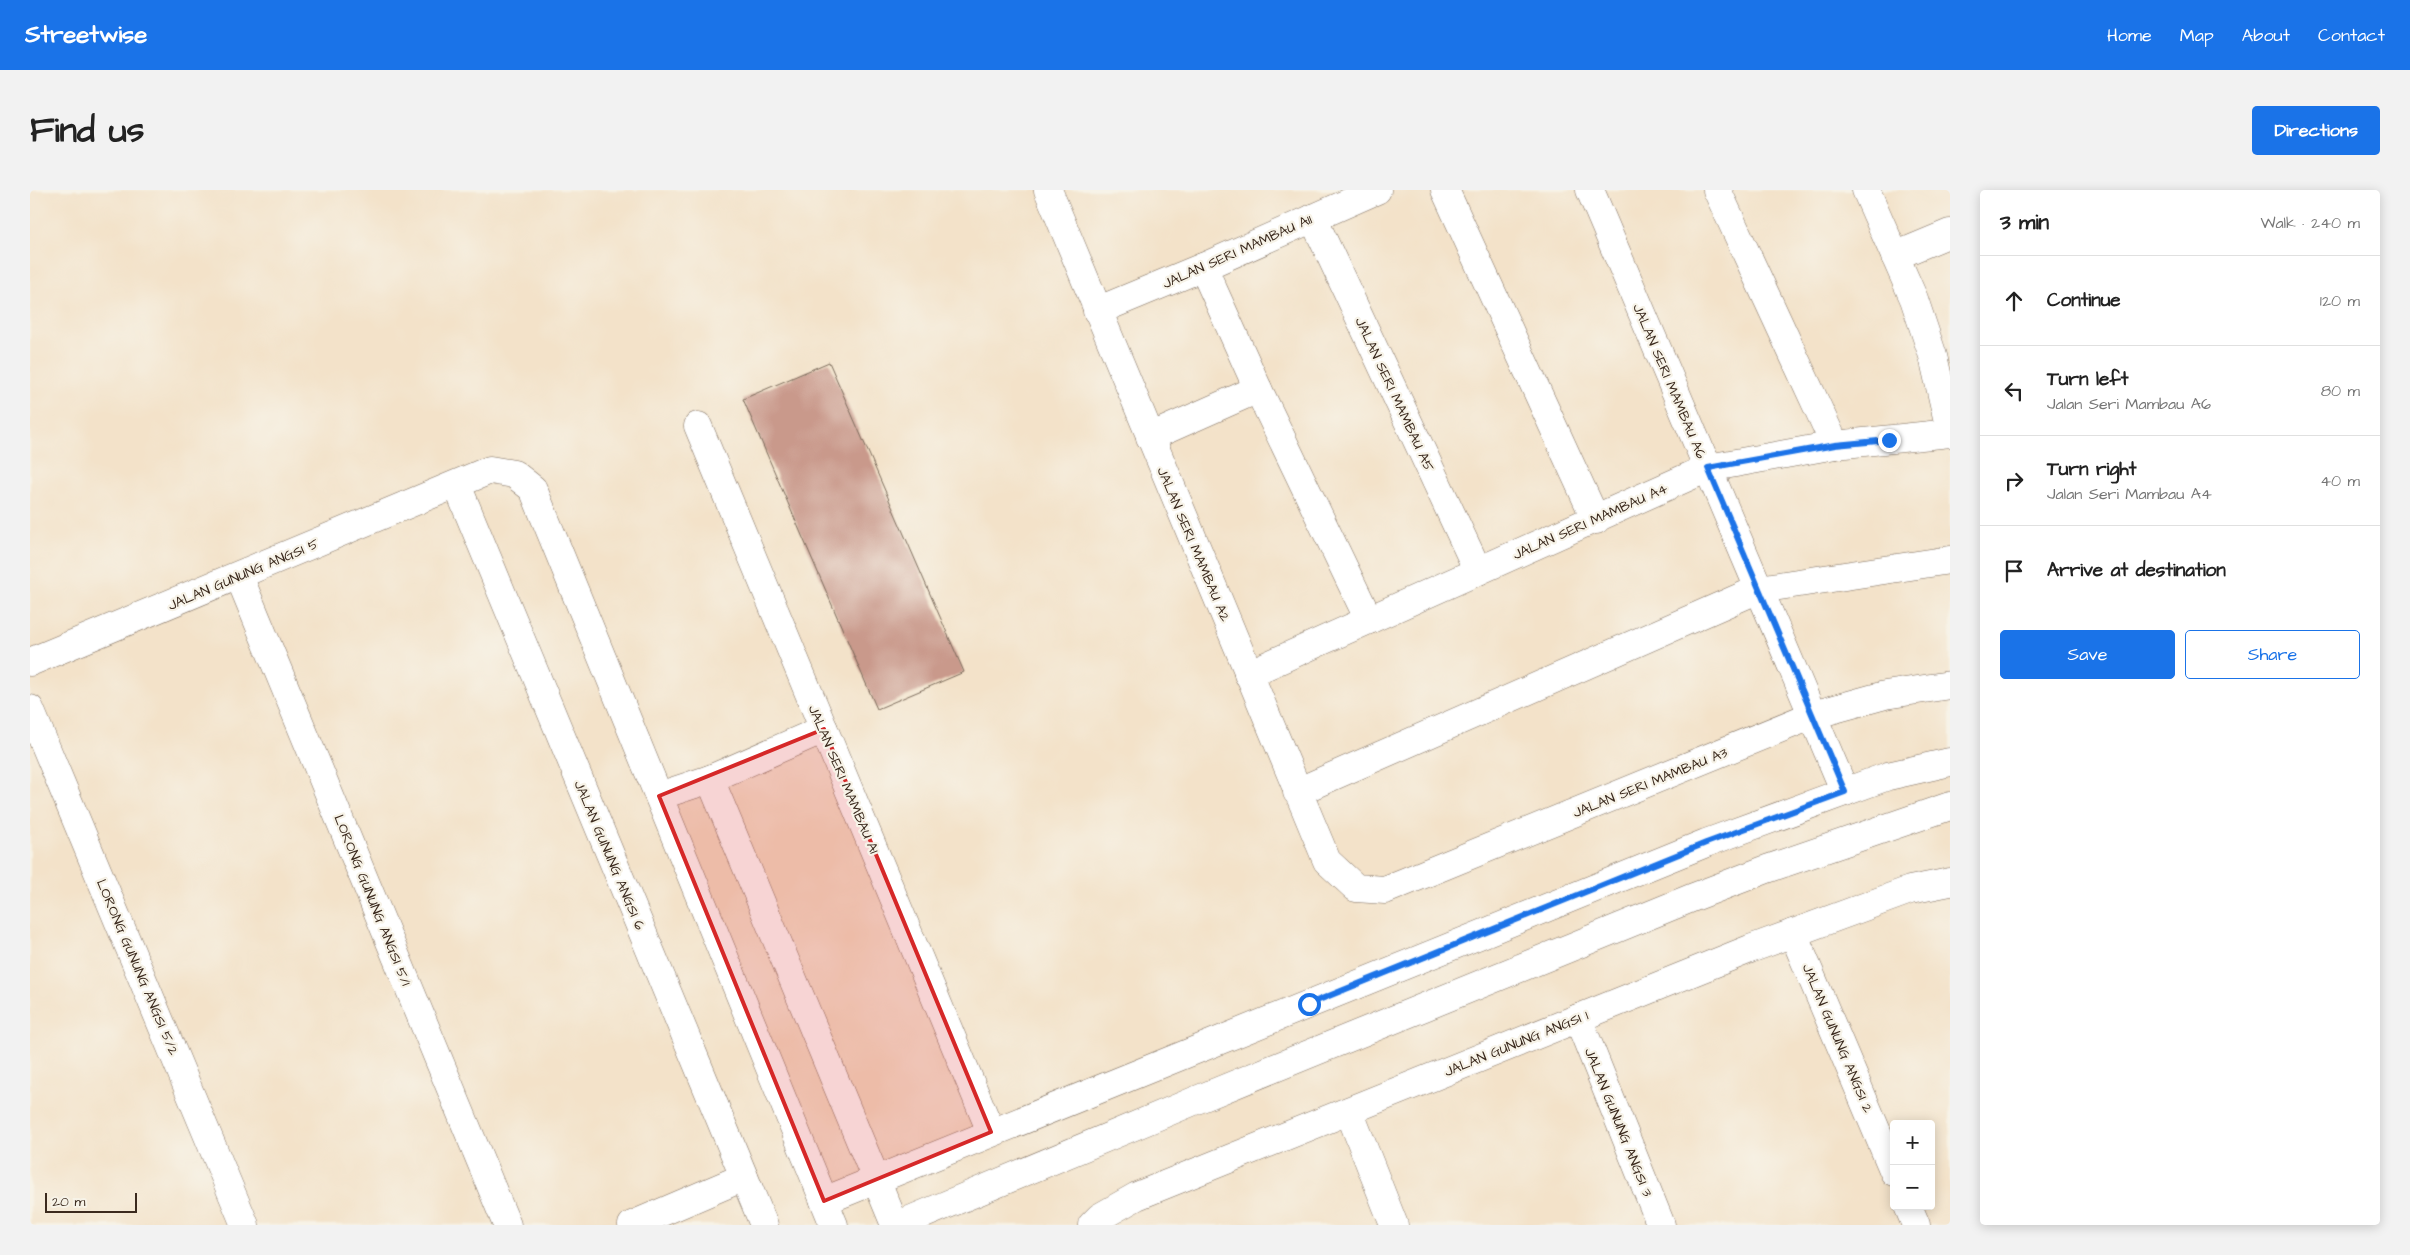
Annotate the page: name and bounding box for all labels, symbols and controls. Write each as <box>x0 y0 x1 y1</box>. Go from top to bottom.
text: Streetwise <box>25 18 147 52</box>
text: Home <box>2107 23 2152 48</box>
text: Map <box>2180 23 2214 48</box>
text: About <box>2242 23 2290 48</box>
text: Contact <box>2318 23 2385 48</box>
text: Find us <box>30 106 144 155</box>
button: Directions <box>2252 106 2380 155</box>
text: 3 min <box>2000 208 2049 237</box>
street label: JALAN SERI MAMBAU A11 <box>1160 210 1315 294</box>
text: Walk · 240 m <box>2260 212 2360 234</box>
icon: ahead <box>2000 287 2028 315</box>
text: Continue <box>2047 287 2121 314</box>
text: 120 m <box>2320 290 2360 312</box>
street label: JALAN SERI MAMBAU A6 <box>1627 301 1711 462</box>
street label: JALAN SERI MAMBAU A5 <box>1350 314 1439 475</box>
text: Turn left <box>2047 366 2128 393</box>
icon: left <box>2000 377 2028 405</box>
text: 80 m <box>2321 380 2360 402</box>
text: Jalan Seri Mambau A6 <box>2047 393 2211 415</box>
route end <box>1878 429 1901 452</box>
text: Turn right <box>2047 456 2136 483</box>
street label: JALAN SERI MAMBAU A2 <box>1151 464 1235 625</box>
icon: right <box>2000 467 2028 495</box>
text: 40 m <box>2320 470 2360 492</box>
street label: JALAN SERI MAMBAU A4 <box>1510 479 1671 565</box>
text: Jalan Seri Mambau A4 <box>2047 483 2212 505</box>
street label: JALAN GUNUNG ANGSI 5 <box>165 534 322 616</box>
icon: arrive <box>2000 557 2028 585</box>
text: Arrive at destination <box>2047 557 2226 584</box>
button: Save <box>2000 630 2175 679</box>
button: Share <box>2185 630 2360 679</box>
street label: JALAN SERI MAMBAU A1 <box>803 702 884 857</box>
street label: JALAN SERI MAMBAU A3 <box>1570 743 1731 823</box>
street label: JALAN GUNUNG ANGSI 6 <box>568 778 650 933</box>
street label: LORONG GUNUNG ANGSI 5/1 <box>329 812 416 989</box>
street label: LORONG GUNUNG ANGSI 5/2 <box>91 876 183 1058</box>
street label: JALAN GUNUNG ANGSI 2 <box>1797 961 1878 1116</box>
route start <box>1298 993 1321 1016</box>
street label: JALAN GUNUNG ANGSI 1 <box>1441 1006 1592 1082</box>
street label: JALAN GUNUNG ANGSI 3 <box>1579 1045 1657 1200</box>
map controls <box>1890 1120 1935 1210</box>
button: + <box>1890 1120 1935 1165</box>
button: − <box>1890 1165 1935 1210</box>
scale bar <box>45 1190 138 1213</box>
text: 20 m <box>52 1192 85 1212</box>

